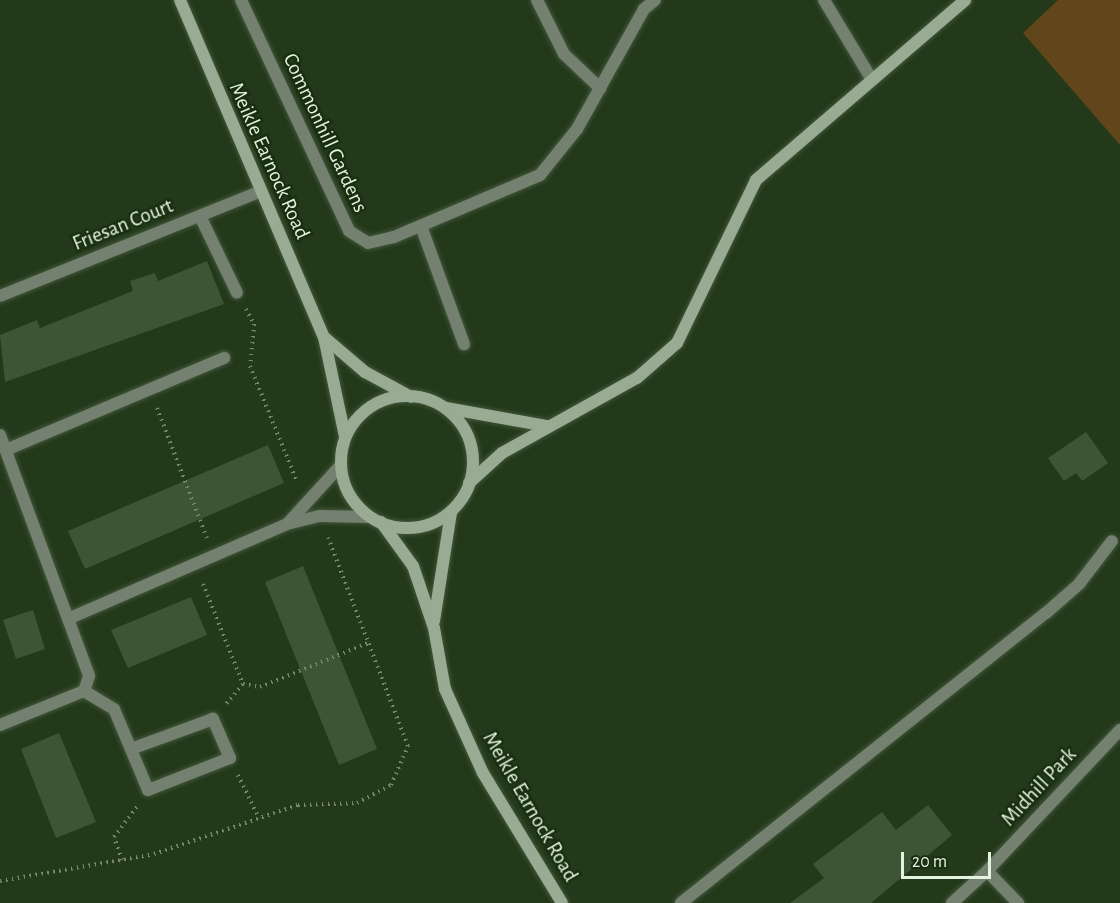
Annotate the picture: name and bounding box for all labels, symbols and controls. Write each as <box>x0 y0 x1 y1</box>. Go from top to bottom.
street label: Commonhill Gardens <box>277 49 373 217</box>
street label: Meikle Earnock Road <box>223 79 315 243</box>
street label: Friesan Court <box>69 193 177 257</box>
street label: Meikle Earnock Road <box>477 728 583 886</box>
street label: Midhill Park <box>996 742 1082 832</box>
scale bar <box>904 840 994 878</box>
text: 20 m <box>912 853 947 871</box>

